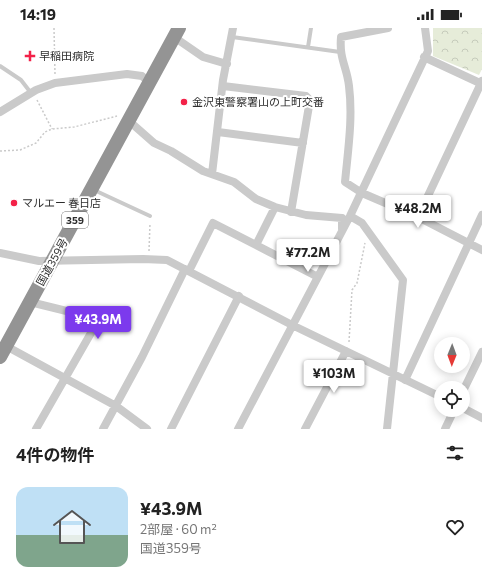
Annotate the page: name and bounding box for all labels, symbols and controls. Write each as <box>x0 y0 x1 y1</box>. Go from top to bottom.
text: 14:19 <box>20 5 56 23</box>
place label: 早稲田病院 <box>39 49 94 62</box>
marker: 早稲田病院 <box>24 50 36 62</box>
place label: 金沢東警察署山の上町交番 <box>192 95 324 108</box>
marker: 金沢東警察署山の上町交番 <box>179 97 189 107</box>
pin: ¥48.2M <box>385 195 451 229</box>
place label: マルエー 春日店 <box>22 196 101 209</box>
marker: マルエー 春日店 <box>9 198 19 208</box>
text: ¥48.2M <box>394 200 442 216</box>
road number: 359 <box>62 212 88 228</box>
street label: 国道359号 <box>33 236 70 288</box>
pin: ¥77.2M <box>275 239 341 273</box>
text: ¥77.2M <box>285 244 331 260</box>
pin: ¥43.9M <box>65 306 131 340</box>
text: ¥43.9M <box>74 311 122 327</box>
north arrow <box>434 337 470 373</box>
map controls <box>434 337 470 417</box>
pin: ¥103M <box>306 360 362 394</box>
text: ¥103M <box>313 365 355 381</box>
button: locate <box>434 381 470 417</box>
icon: filters <box>444 442 466 464</box>
text: 4件の物件 <box>16 444 94 465</box>
text: ¥43.9M <box>140 498 202 519</box>
icon: home <box>48 503 96 551</box>
icon: heart <box>444 516 466 538</box>
text: 2部屋 · 60 m² <box>140 521 217 537</box>
text: 国道359号 <box>140 540 202 556</box>

